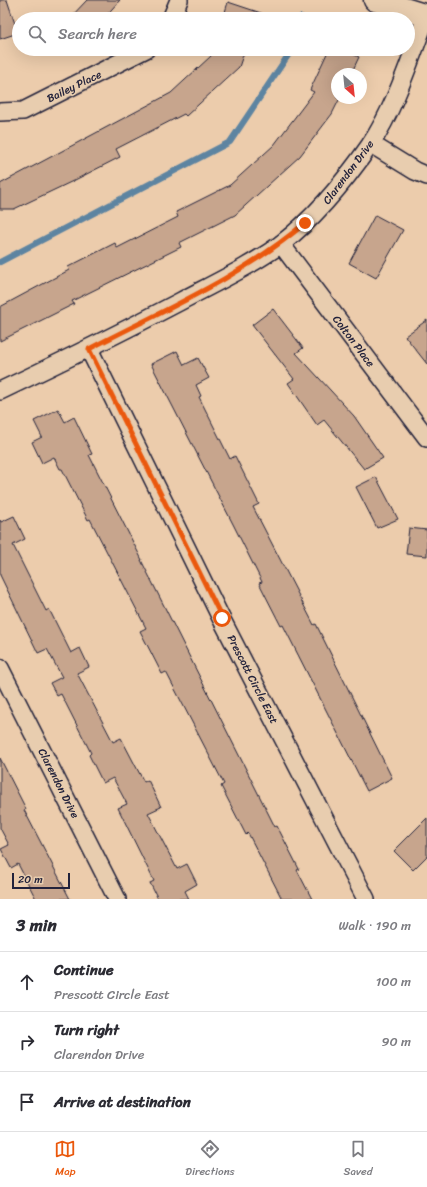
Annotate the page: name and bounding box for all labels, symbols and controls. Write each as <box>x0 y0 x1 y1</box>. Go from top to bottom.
search box <box>12 12 415 56</box>
text: Search here <box>58 21 137 47</box>
icon: search <box>26 23 48 45</box>
street label: Bailey Place <box>44 65 105 108</box>
north arrow <box>331 68 367 104</box>
street label: Clarendon Drive <box>318 136 379 209</box>
route end <box>296 214 314 232</box>
street label: Colton Place <box>328 311 380 372</box>
route start <box>213 609 231 627</box>
street label: Prescott Circle East <box>222 631 283 727</box>
street label: Clarendon Drive <box>33 745 85 822</box>
text: 20 m <box>18 870 43 889</box>
scale bar <box>12 871 70 890</box>
text: 3 min <box>16 910 57 940</box>
text: Walk · 190 m <box>338 914 411 937</box>
text: Continue <box>54 957 114 983</box>
text: 100 m <box>376 970 411 993</box>
icon: ahead <box>16 971 38 993</box>
text: Prescott Circle East <box>54 983 170 1006</box>
text: Turn right <box>54 1017 119 1043</box>
text: 90 m <box>381 1030 411 1053</box>
icon: right <box>16 1031 38 1053</box>
text: Clarendon Drive <box>54 1043 145 1066</box>
text: Arrive at destination <box>54 1089 191 1115</box>
icon: arrive <box>16 1091 38 1113</box>
tab: Map <box>54 1138 76 1181</box>
tab: Directions <box>185 1138 235 1181</box>
tab: Saved <box>344 1138 373 1181</box>

